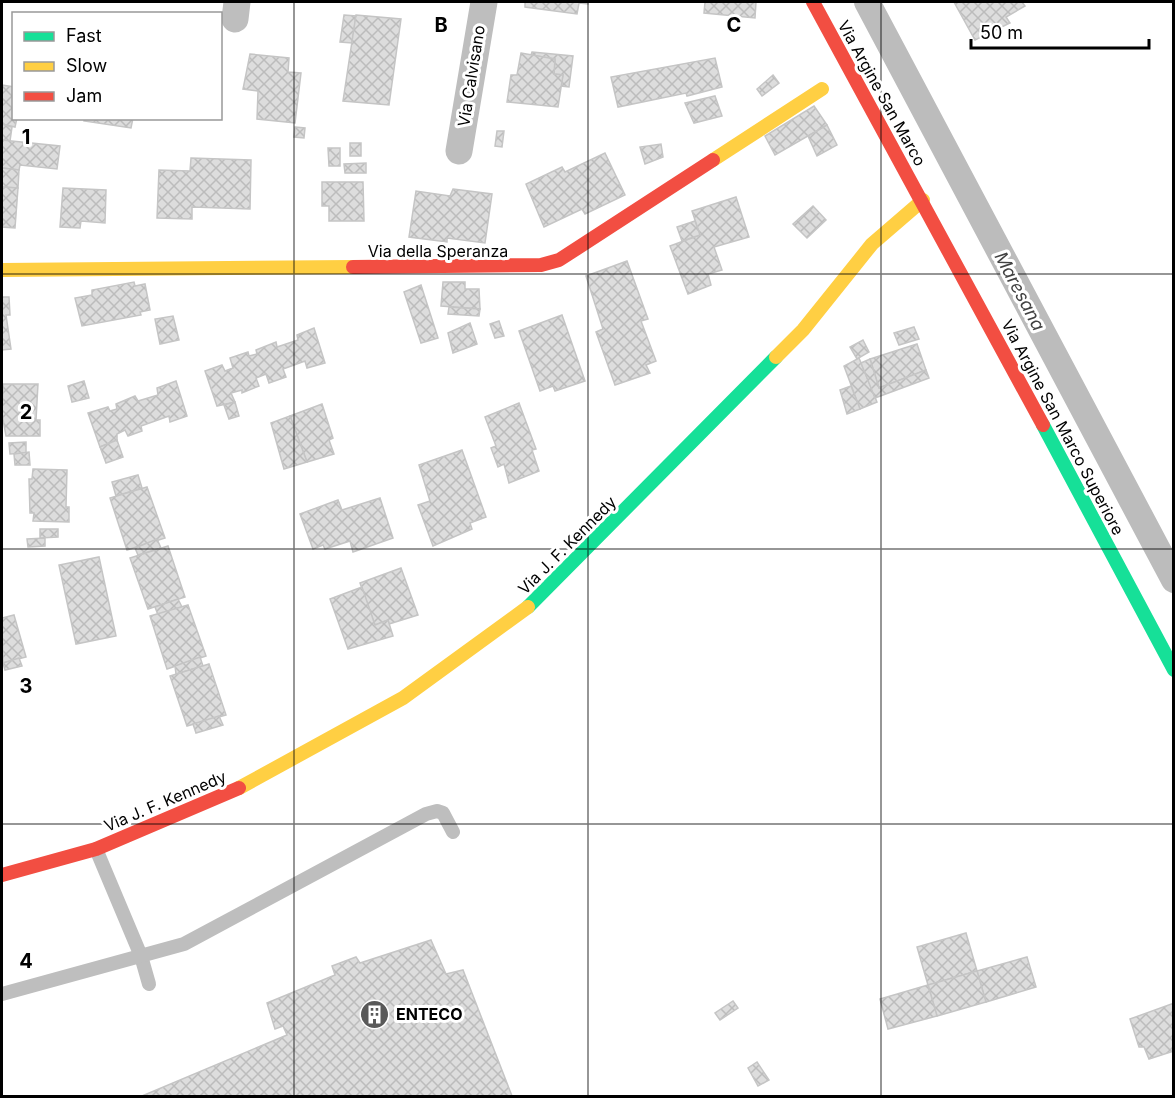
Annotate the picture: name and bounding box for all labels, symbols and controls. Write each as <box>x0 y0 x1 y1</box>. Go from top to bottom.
legend <box>12 12 222 120</box>
scale bar <box>971 12 1150 50</box>
text: B <box>434 13 448 37</box>
text: C <box>727 13 741 37</box>
street label: Via Argine San Marco <box>834 17 930 169</box>
text: 50 m <box>980 22 1023 43</box>
street label: Via Calvisano <box>453 24 489 128</box>
text: Fast <box>66 25 102 46</box>
text: Slow <box>66 55 107 76</box>
text: Jam <box>66 85 102 106</box>
text: 1 <box>22 125 30 149</box>
street label: Via della Speranza <box>368 241 508 261</box>
water label: Maresana <box>990 248 1050 334</box>
street label: Via Argine San Marco Superiore <box>997 316 1129 538</box>
text: 2 <box>20 400 32 424</box>
street label: Via J. F. Kennedy <box>514 492 620 598</box>
text: 3 <box>20 674 32 698</box>
street label: Via J. F. Kennedy <box>101 766 229 836</box>
text: 4 <box>19 949 33 973</box>
building icon: ENTECO <box>359 998 391 1030</box>
place label: ENTECO <box>396 1004 462 1024</box>

